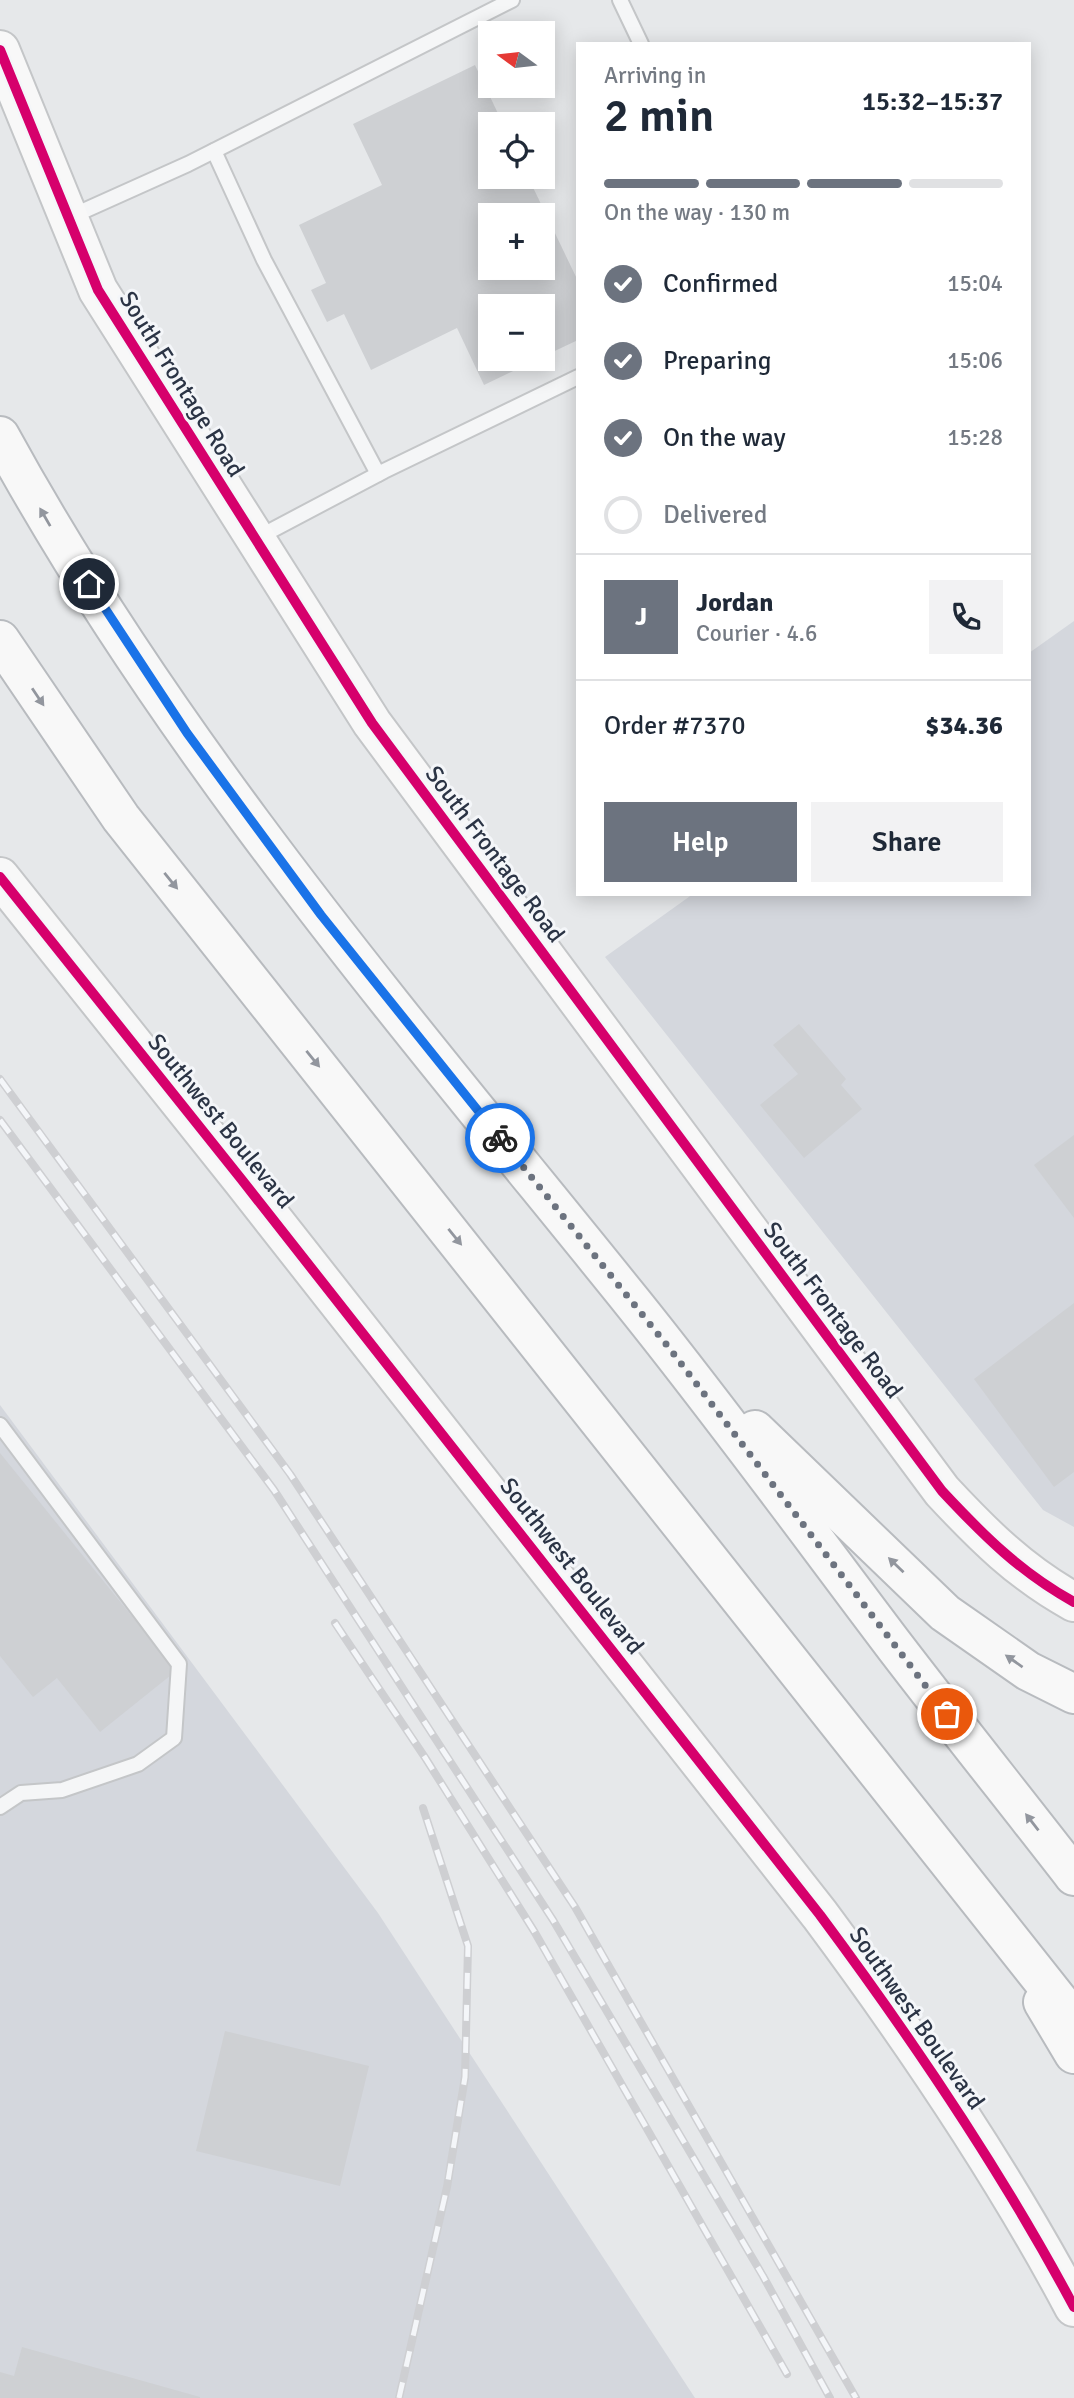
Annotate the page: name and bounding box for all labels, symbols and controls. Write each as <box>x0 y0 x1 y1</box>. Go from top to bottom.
north arrow <box>478 21 555 98</box>
map controls <box>478 21 555 371</box>
text: Arriving in <box>604 61 706 90</box>
text: 15:32–15:37 <box>862 86 1003 118</box>
text: 2 min <box>604 88 714 144</box>
button: locate <box>478 112 555 189</box>
text: On the way · 130 m <box>604 198 790 227</box>
button: + <box>478 203 555 280</box>
icon: check <box>604 265 642 303</box>
text: Confirmed <box>663 268 778 300</box>
text: 15:04 <box>947 269 1003 298</box>
street label: South Frontage Road <box>113 286 251 482</box>
button: − <box>478 294 555 371</box>
icon: check <box>604 342 642 380</box>
text: Preparing <box>663 345 771 377</box>
text: 15:06 <box>947 346 1003 375</box>
icon: check <box>604 419 642 457</box>
text: On the way <box>663 422 786 454</box>
text: 15:28 <box>947 423 1003 452</box>
text: Delivered <box>663 499 768 531</box>
one-way arrow <box>39 507 51 527</box>
pin <box>59 554 119 614</box>
icon: home <box>70 565 108 603</box>
button: phone <box>929 580 1003 654</box>
text: Jordan <box>696 587 773 619</box>
text: J <box>635 601 647 633</box>
text: Courier · 4.6 <box>696 619 817 648</box>
one-way arrow <box>31 688 45 706</box>
text: Order #7370 <box>604 710 745 742</box>
text: $34.36 <box>925 710 1003 742</box>
street label: South Frontage Road <box>419 760 571 948</box>
button: Help <box>604 802 797 882</box>
button: Share <box>811 802 1003 882</box>
one-way arrow <box>164 872 178 890</box>
street label: Southwest Boulevard <box>141 1028 301 1214</box>
one-way arrow <box>306 1050 320 1068</box>
courier <box>465 1103 535 1173</box>
icon: bike <box>481 1119 519 1157</box>
street label: South Frontage Road <box>757 1216 909 1404</box>
one-way arrow <box>447 1228 462 1245</box>
street label: Southwest Boulevard <box>494 1472 650 1660</box>
one-way arrow <box>888 1558 905 1574</box>
one-way arrow <box>1005 1654 1023 1668</box>
pin <box>917 1684 977 1744</box>
icon: bag <box>928 1695 966 1733</box>
one-way arrow <box>1025 1814 1040 1832</box>
street label: Southwest Boulevard <box>843 1921 991 2115</box>

